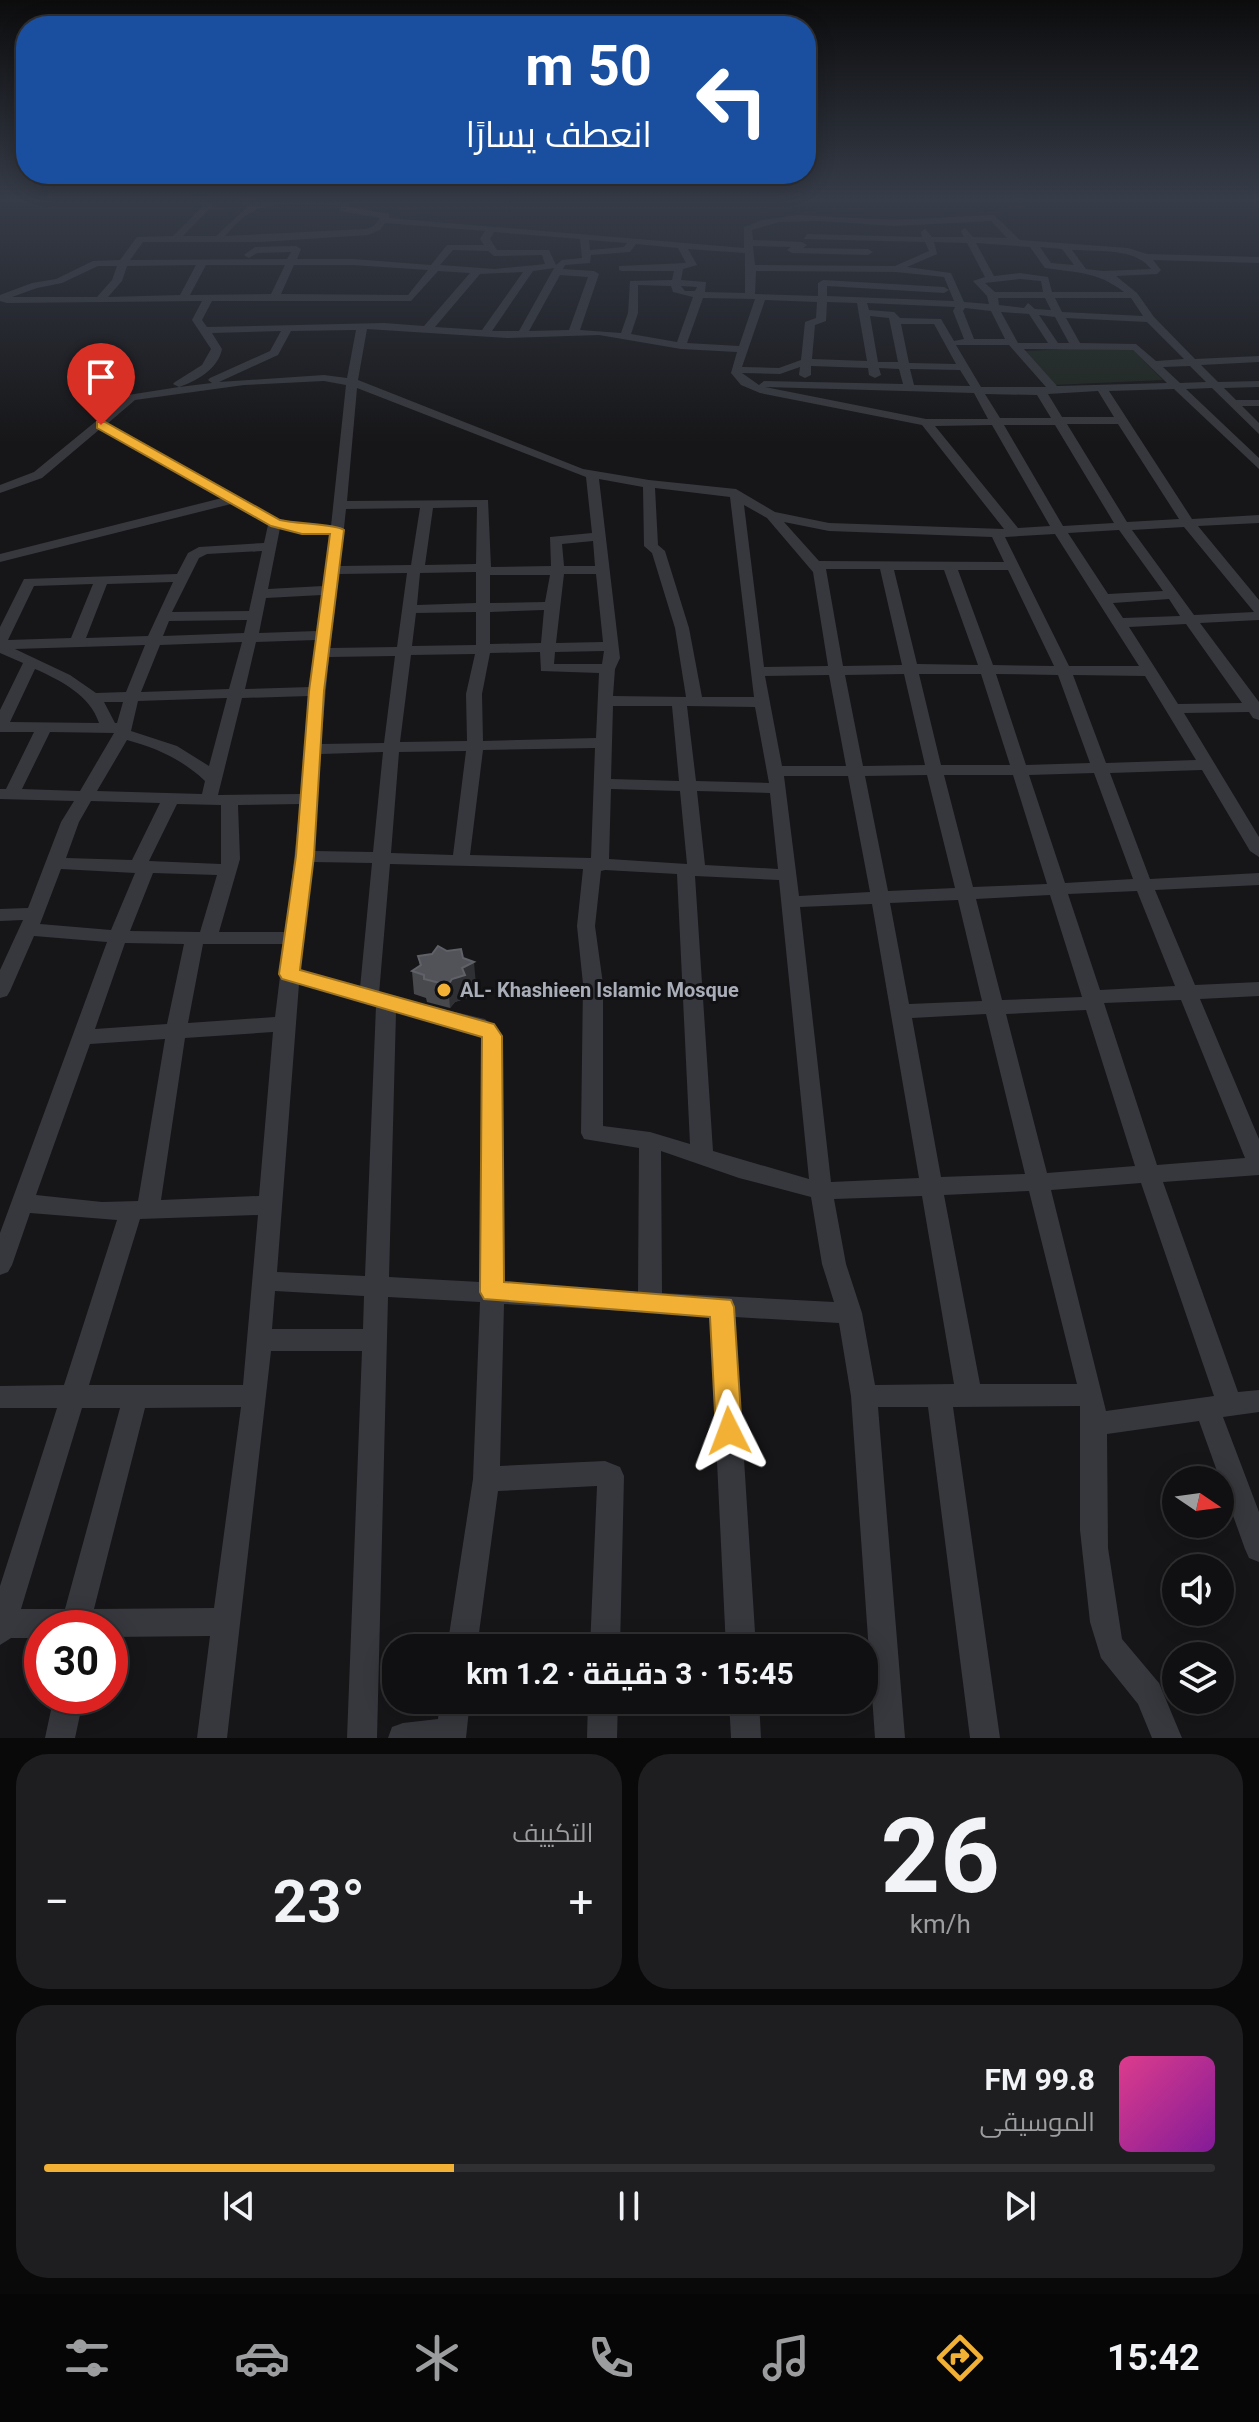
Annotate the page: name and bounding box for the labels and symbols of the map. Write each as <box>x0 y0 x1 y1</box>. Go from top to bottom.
pin <box>67 343 135 425</box>
place label: AL- Khashieen Islamic Mosque <box>460 978 739 1002</box>
marker: AL- Khashieen Islamic Mosque <box>435 981 453 999</box>
position arrow <box>687 1389 771 1473</box>
north arrow <box>1162 1466 1234 1538</box>
speed limit sign: 30 <box>24 1610 128 1714</box>

